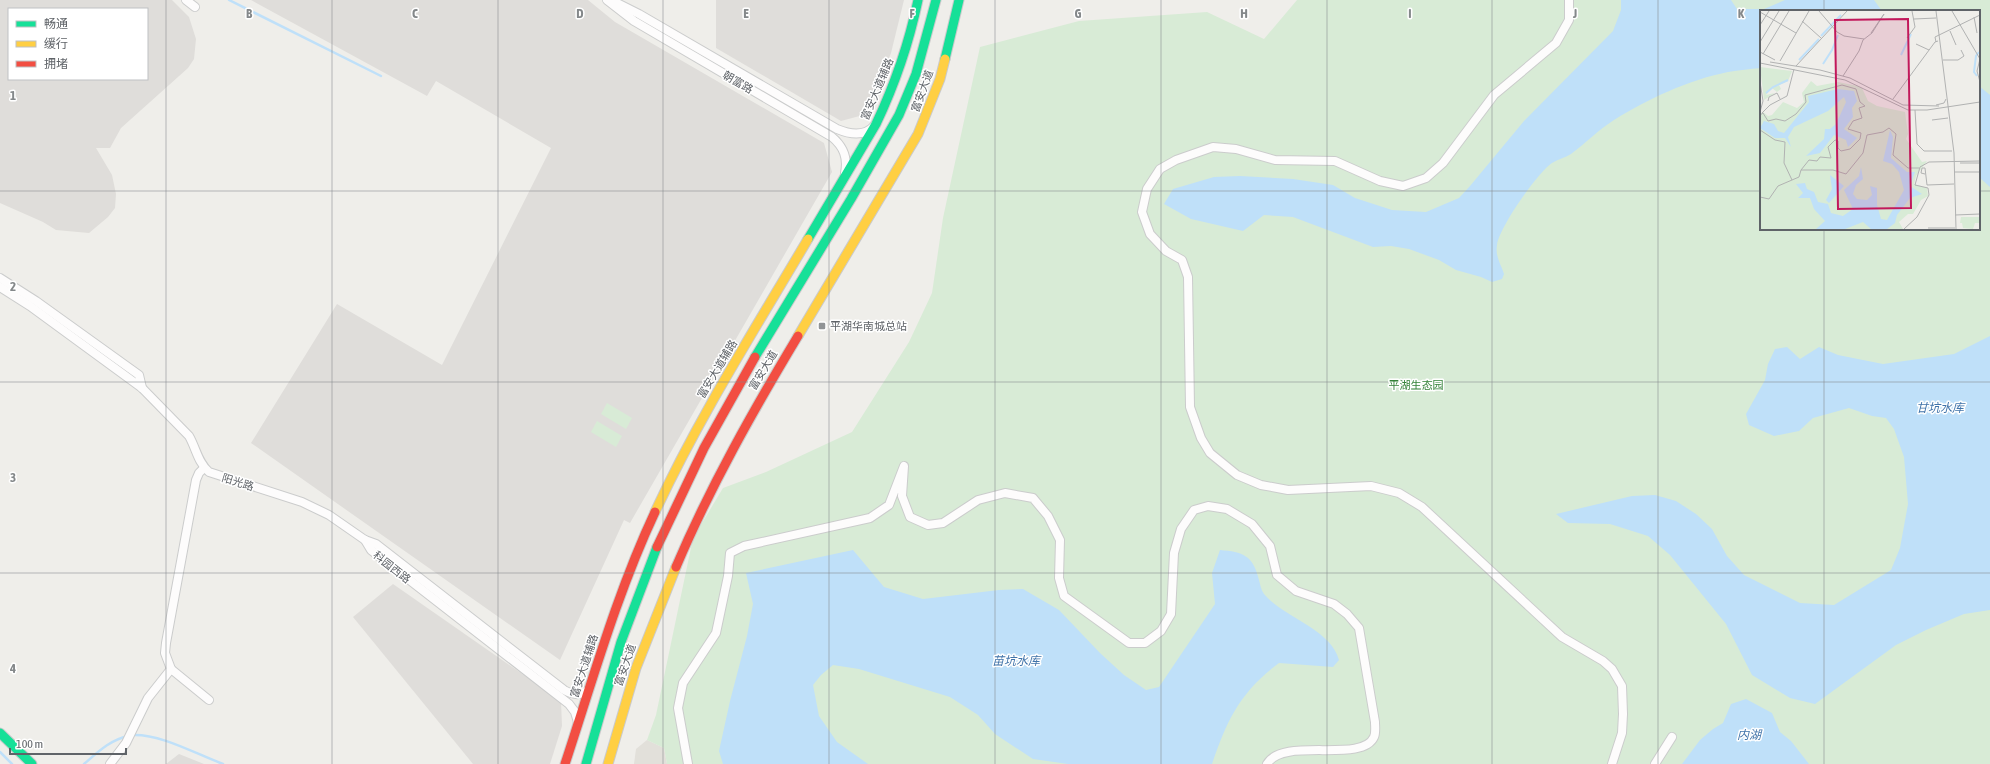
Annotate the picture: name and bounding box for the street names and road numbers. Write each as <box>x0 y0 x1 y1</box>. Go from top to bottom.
street label: 富安大道辅路 <box>859 56 895 122</box>
street label: 富安大道 <box>909 68 935 114</box>
street label: 朝富路 <box>721 69 755 95</box>
street label: 富安大道辅路 <box>695 338 739 400</box>
street label: 富安大道 <box>747 348 779 392</box>
street label: 阳光路 <box>220 471 256 493</box>
street label: 科园西路 <box>371 549 413 585</box>
street label: 富安大道辅路 <box>568 633 600 699</box>
street label: 富安大道 <box>612 642 638 688</box>

